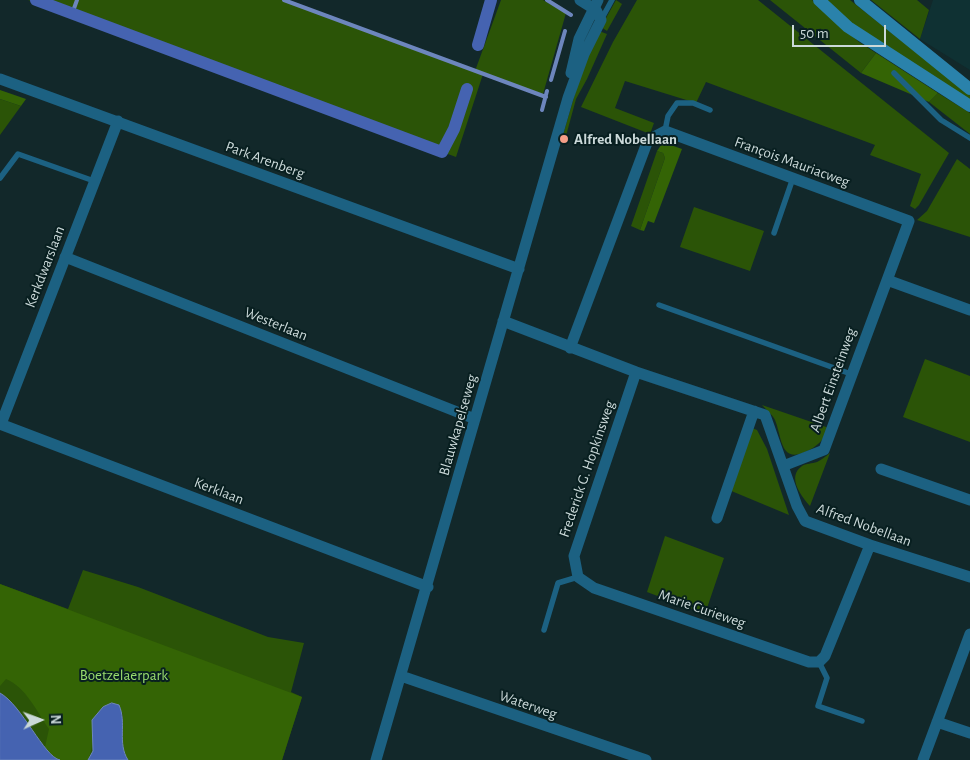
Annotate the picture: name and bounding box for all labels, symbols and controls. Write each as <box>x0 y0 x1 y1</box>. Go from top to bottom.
scale bar <box>795 15 889 47</box>
text: 50 m <box>800 26 829 41</box>
place label: Alfred Nobellaan <box>574 130 677 148</box>
marker: Alfred Nobellaan <box>558 133 570 145</box>
street label: François Mauriacweg <box>732 133 852 191</box>
street label: Park Arenberg <box>223 137 307 183</box>
street label: Kerkdwarslaan <box>21 224 69 310</box>
street label: Westerlaan <box>242 303 310 345</box>
street label: Albert Einsteinweg <box>806 325 860 435</box>
street label: Blauwkapelseweg <box>435 372 481 478</box>
street label: Frederick G. Hopkinsweg <box>555 398 619 540</box>
street label: Kerklaan <box>192 473 246 509</box>
street label: Alfred Nobellaan <box>814 499 914 551</box>
street label: Marie Curieweg <box>656 586 748 632</box>
park label: Boetzelaerpark <box>80 666 168 684</box>
street label: Waterweg <box>497 687 559 723</box>
north arrow <box>15 695 65 745</box>
text: N <box>48 714 62 725</box>

